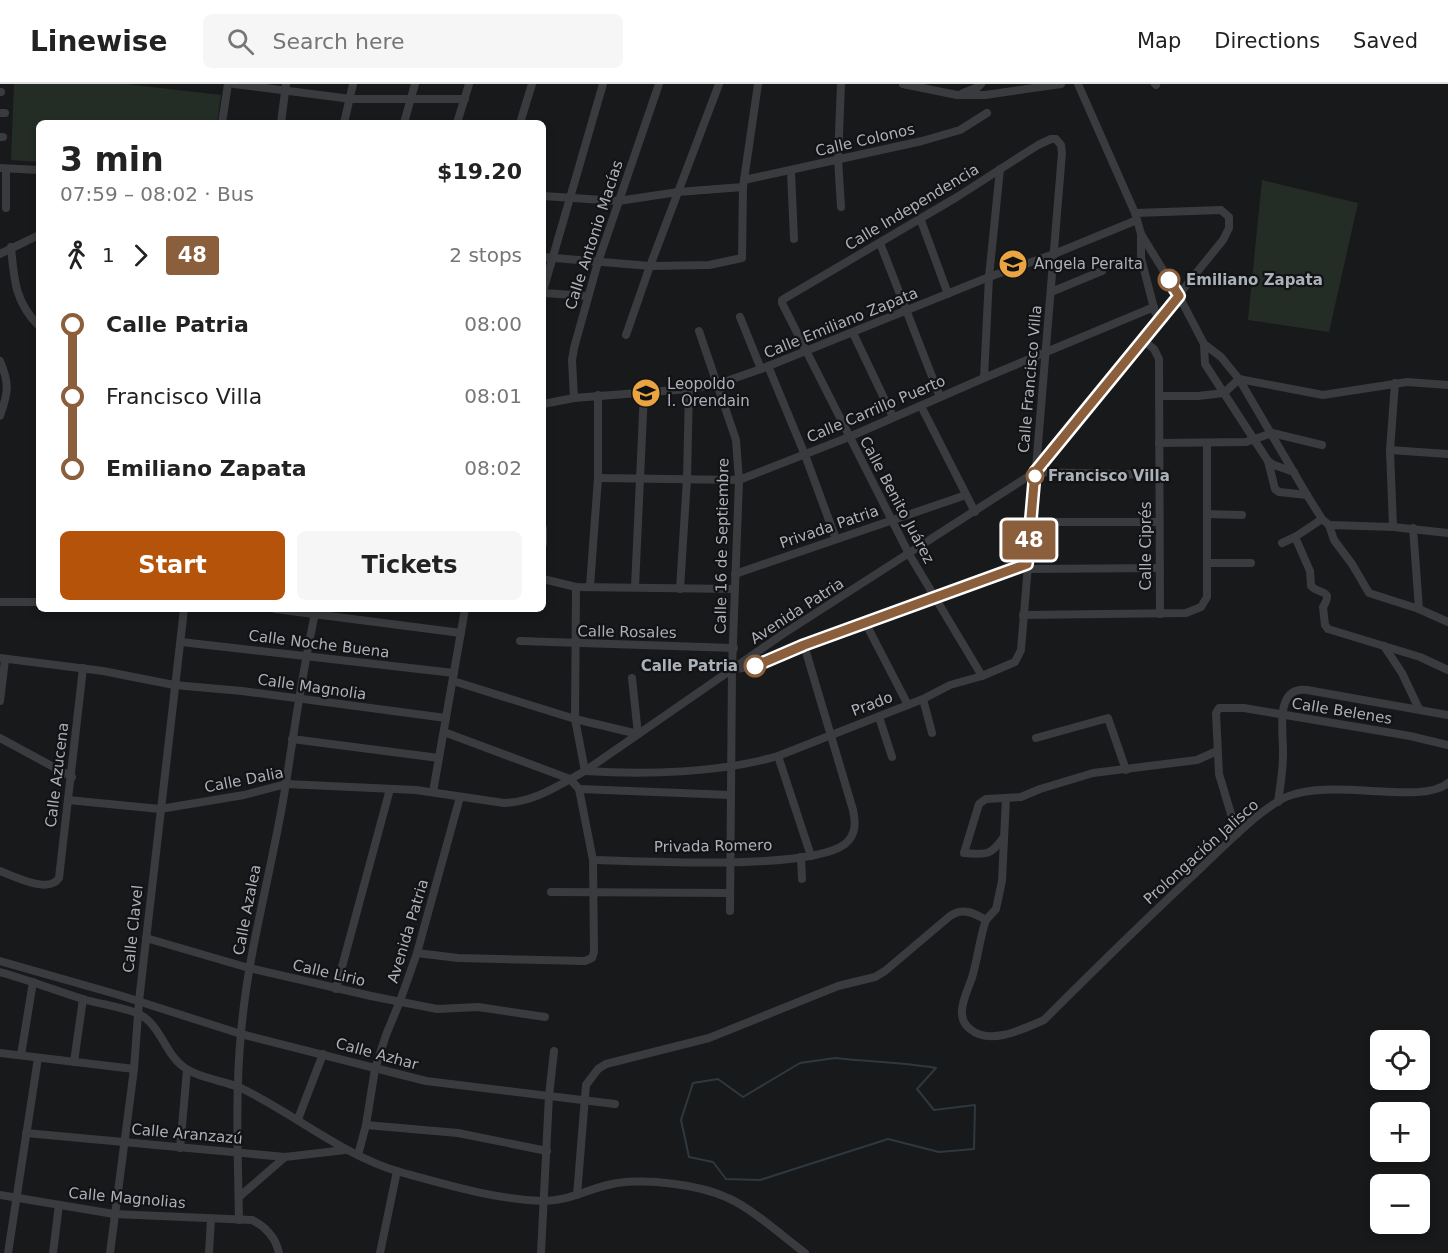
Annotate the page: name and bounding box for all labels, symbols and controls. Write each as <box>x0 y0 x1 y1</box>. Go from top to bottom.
search box <box>203 14 623 68</box>
text: Linewise <box>30 25 167 58</box>
icon: search <box>224 25 257 58</box>
text: Search here <box>272 29 405 54</box>
text: Map <box>1137 29 1181 53</box>
text: Directions <box>1214 29 1320 53</box>
text: Saved <box>1353 29 1418 53</box>
street label: Calle Colonos <box>814 120 917 160</box>
text: 3 min <box>60 140 164 179</box>
street label: Calle Antonio Macías <box>561 158 627 312</box>
text: $19.20 <box>437 159 522 184</box>
street label: Calle Independencia <box>842 160 982 254</box>
text: 07:59 – 08:02 · Bus <box>60 182 254 206</box>
icon: walk <box>60 239 93 272</box>
icon: forward <box>124 239 157 272</box>
text: 1 <box>102 243 115 267</box>
text: 48 <box>178 243 207 267</box>
text: 2 stops <box>449 243 522 267</box>
school or university icon: Angela Peralta <box>997 248 1029 280</box>
place label: Angela Peralta <box>1034 255 1143 273</box>
marker: Emiliano Zapata <box>1158 269 1180 291</box>
place label: Emiliano Zapata <box>1186 271 1323 289</box>
street label: Calle Emiliano Zapata <box>761 284 921 362</box>
street label: Calle Francisco Villa <box>1015 304 1045 454</box>
text: Calle Patria <box>106 312 249 337</box>
text: 08:00 <box>464 312 522 336</box>
street label: Calle Carrillo Puerto <box>804 372 948 446</box>
place label: Leopoldo I. Orendain <box>667 375 750 410</box>
school or university icon: Leopoldo I. Orendain <box>630 377 662 409</box>
text: Francisco Villa <box>106 384 262 409</box>
text: 08:01 <box>464 384 522 408</box>
street label: Calle Benito Juárez <box>856 433 938 567</box>
text: Emiliano Zapata <box>106 456 307 481</box>
text: 08:02 <box>464 456 522 480</box>
street label: Calle 16 de Septiembre <box>711 458 733 634</box>
marker: Francisco Villa <box>1026 467 1044 485</box>
place label: Francisco Villa <box>1048 467 1170 485</box>
street label: Calle Ciprés <box>1137 501 1155 591</box>
street label: Privada Patria <box>777 502 881 552</box>
line badge: 48 <box>1002 520 1056 560</box>
text: 48 <box>1014 528 1044 552</box>
button: Start <box>60 531 285 600</box>
button: Tickets <box>297 531 522 600</box>
street label: Avenida Patria <box>747 574 847 648</box>
street label: Calle Rosales <box>577 622 677 642</box>
street label: Calle Noche Buena <box>247 626 391 662</box>
marker: Calle Patria <box>744 655 766 677</box>
place label: Calle Patria <box>641 657 738 675</box>
street label: Calle Magnolia <box>256 670 368 704</box>
street label: Prado <box>849 688 895 720</box>
street label: Calle Belenes <box>1290 694 1394 728</box>
street label: Calle Azucena <box>42 721 72 829</box>
street label: Calle Dalia <box>203 764 285 796</box>
street label: Prolongación Jalisco <box>1140 796 1262 908</box>
street label: Privada Romero <box>654 836 772 856</box>
street label: Calle Azalea <box>229 863 265 957</box>
street label: Avenida Patria <box>384 877 432 985</box>
street label: Calle Clavel <box>119 884 147 974</box>
street label: Calle Lirio <box>291 956 367 990</box>
map controls <box>1370 1030 1430 1234</box>
button: locate <box>1370 1030 1430 1090</box>
street label: Calle Azhar <box>334 1034 421 1074</box>
button: + <box>1370 1102 1430 1162</box>
street label: Calle Aranzazú <box>131 1120 243 1148</box>
button: − <box>1370 1174 1430 1234</box>
street label: Calle Magnolias <box>68 1184 187 1212</box>

